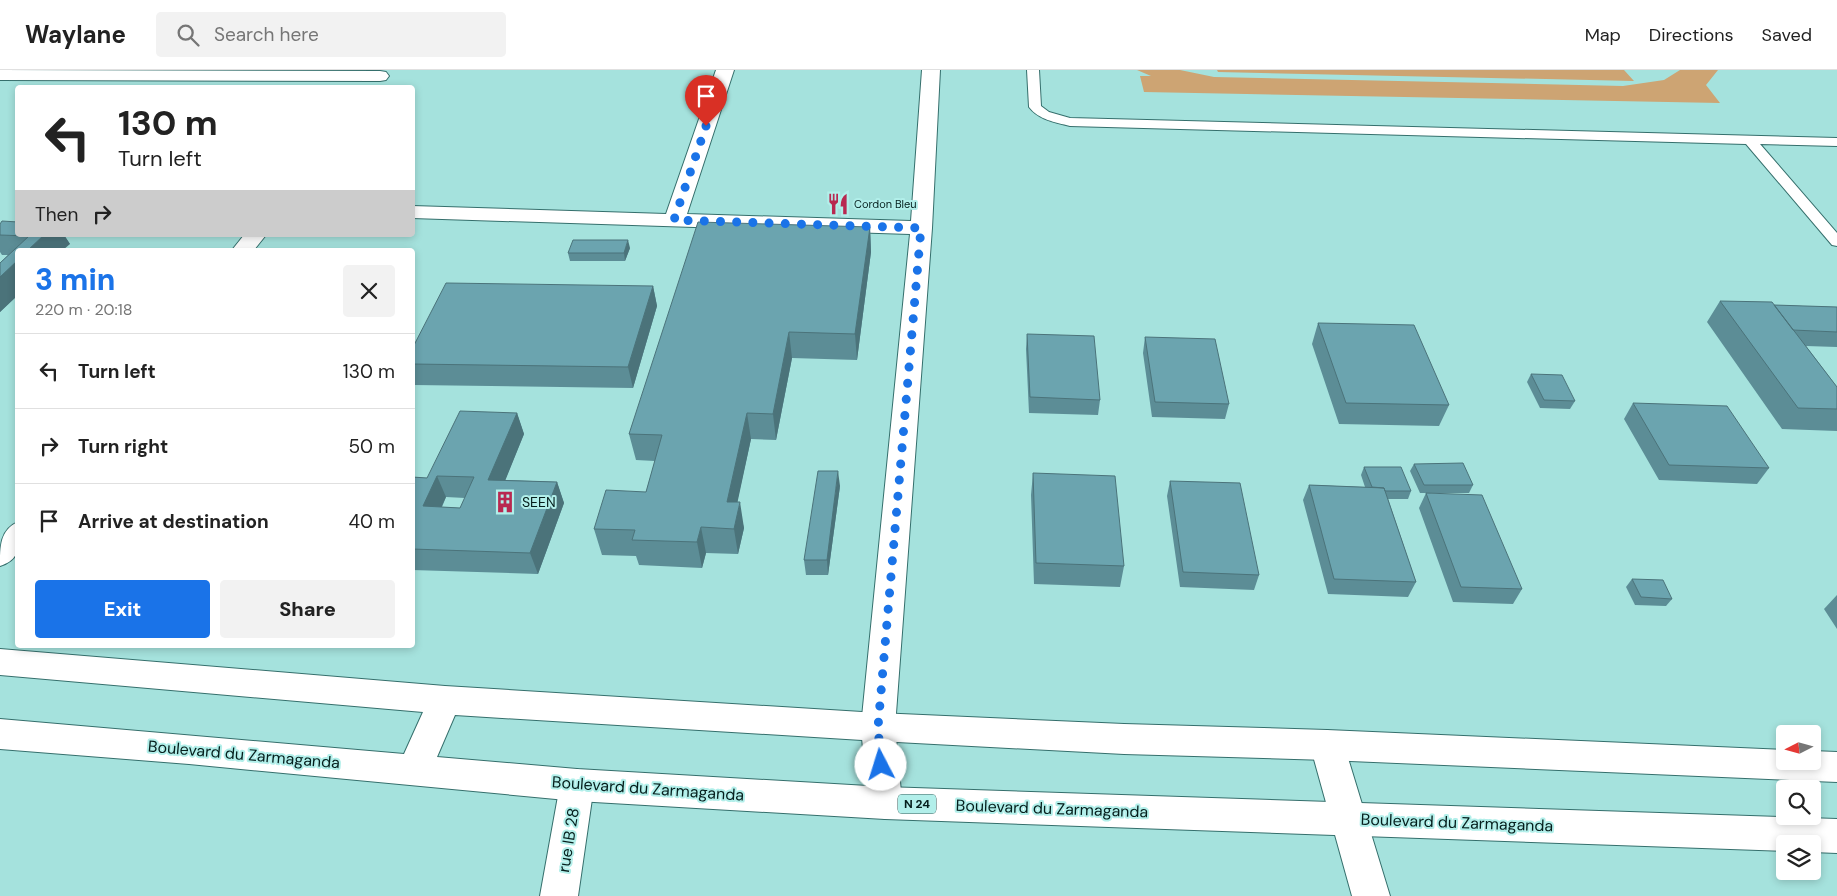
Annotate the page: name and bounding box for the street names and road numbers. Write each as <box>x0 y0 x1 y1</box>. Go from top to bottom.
street label: Boulevard du Zarmaganda <box>147 736 341 773</box>
street label: Boulevard du Zarmaganda <box>551 771 745 806</box>
road number: N 24 <box>898 794 936 814</box>
street label: Boulevard du Zarmaganda <box>955 795 1149 822</box>
street label: rue IB 28 <box>553 806 584 874</box>
street label: Boulevard du Zarmaganda <box>1360 809 1554 836</box>

